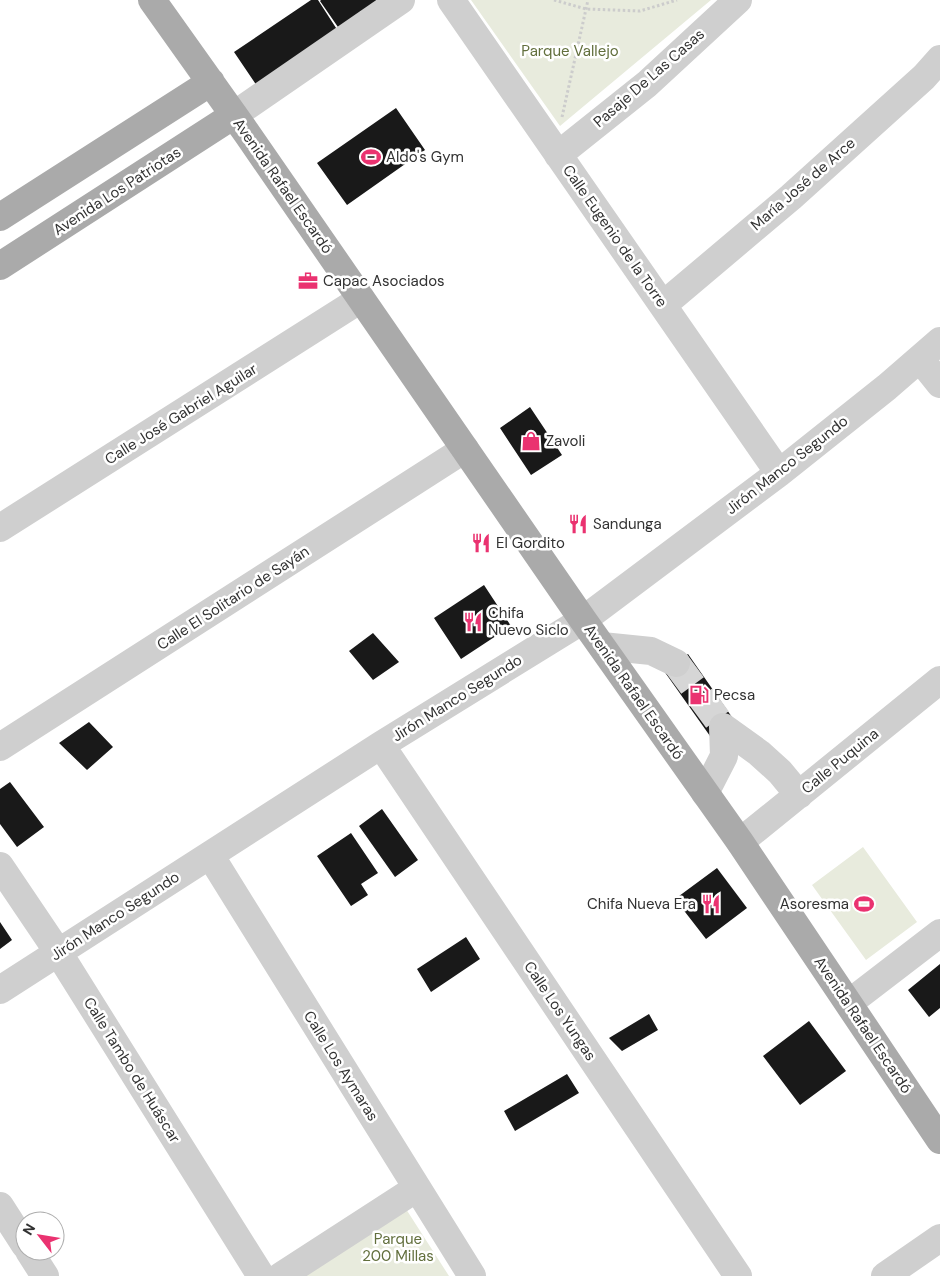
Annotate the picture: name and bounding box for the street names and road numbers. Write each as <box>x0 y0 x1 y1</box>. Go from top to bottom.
street label: Pasaje De Las Casas <box>589 24 709 132</box>
street label: Avenida Rafael Escardó <box>229 114 337 258</box>
street label: María José de Arce <box>746 133 860 235</box>
street label: Avenida Los Patriotas <box>49 142 185 240</box>
street label: Calle Eugenio de la Torre <box>558 161 672 311</box>
street label: Calle José Gabriel Aguilar <box>101 359 261 469</box>
street label: Jirón Manco Segundo <box>722 411 852 519</box>
street label: Calle El Solitario de Sayán <box>153 541 313 655</box>
street label: Avenida Rafael Escardó <box>580 620 688 764</box>
street label: Jirón Manco Segundo <box>388 650 526 746</box>
street label: Calle Puquina <box>797 724 883 798</box>
street label: Jirón Manco Segundo <box>47 867 183 965</box>
street label: Avenida Rafael Escardó <box>810 953 916 1097</box>
street label: Calle Los Yungas <box>519 957 601 1065</box>
street label: Calle Tambo de Huáscar <box>79 993 185 1147</box>
street label: Calle Los Aymaras <box>299 1007 383 1125</box>

